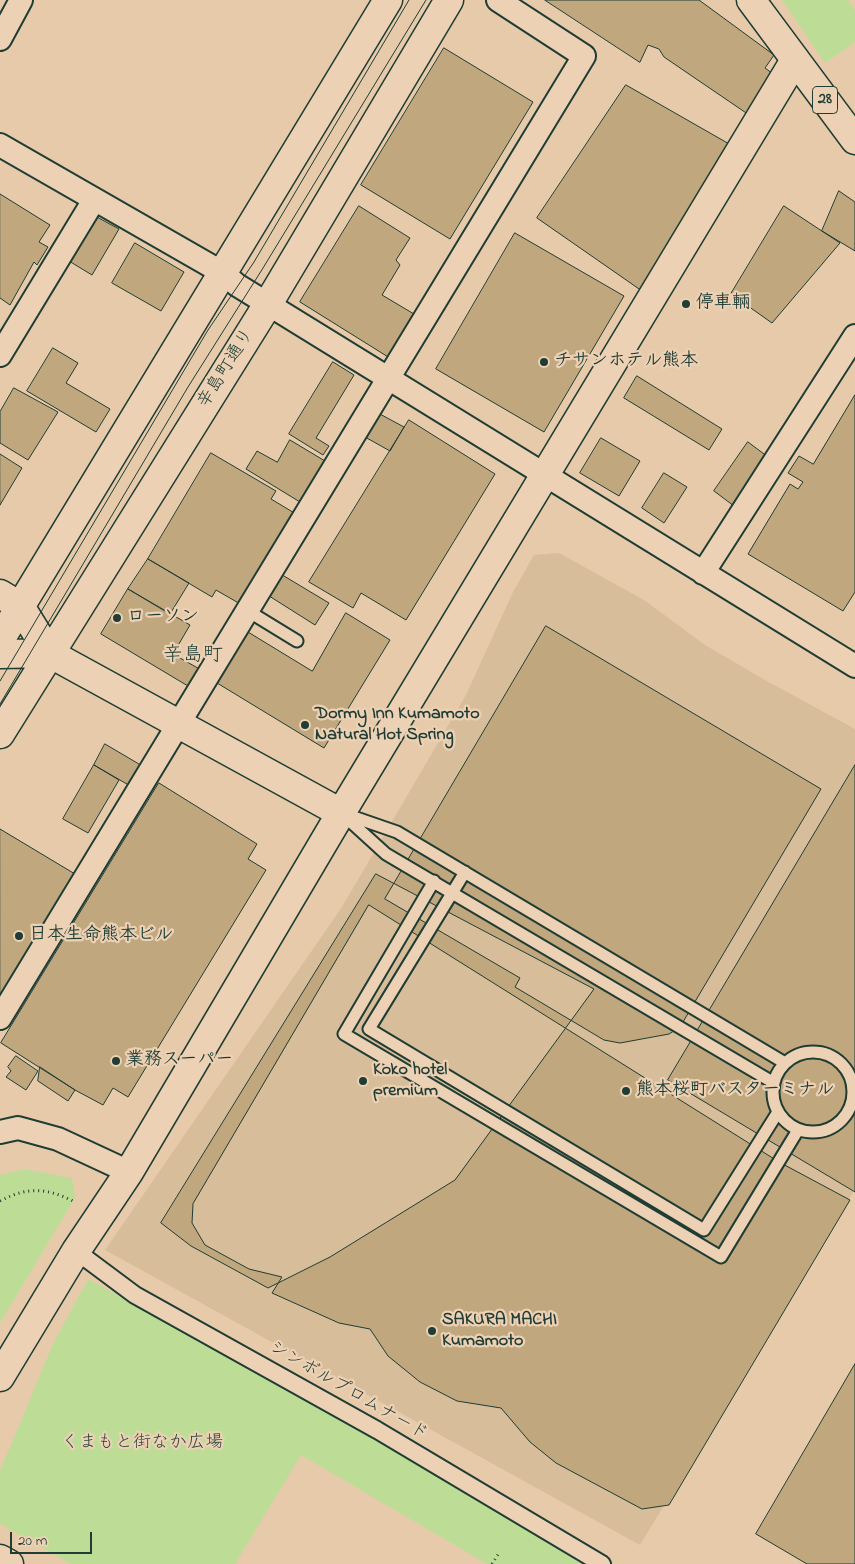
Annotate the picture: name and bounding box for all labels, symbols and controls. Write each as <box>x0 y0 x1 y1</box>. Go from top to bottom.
road number: 28 <box>812 86 838 114</box>
place label: 停車輛 <box>696 293 750 315</box>
marker: 停車輛 <box>680 298 692 310</box>
street label: 辛島町通り <box>194 325 260 413</box>
place label: チサンホテル熊本 <box>554 351 698 373</box>
marker: チサンホテル熊本 <box>538 356 550 368</box>
place label: ローソン <box>127 607 199 629</box>
marker: ローソン <box>111 612 123 624</box>
district label: 辛島町 <box>163 645 223 669</box>
place label: Dormy Inn Kumamoto Natural Hot Spring <box>315 704 480 746</box>
marker: Dormy Inn Kumamoto Natural Hot Spring <box>299 719 311 731</box>
place label: 日本生命熊本ビル <box>29 925 173 947</box>
marker: 日本生命熊本ビル <box>13 930 25 942</box>
place label: 業務スーパー <box>126 1050 233 1072</box>
marker: 業務スーパー <box>110 1055 122 1067</box>
place label: Koko hotel premium <box>373 1060 447 1102</box>
marker: Koko hotel premium <box>357 1075 369 1087</box>
place label: 熊本桜町バスターミナル <box>636 1080 834 1102</box>
marker: 熊本桜町バスターミナル <box>620 1085 632 1097</box>
place label: SAKURA MACHI Kumamoto <box>442 1310 557 1352</box>
marker: SAKURA MACHI Kumamoto <box>426 1325 438 1337</box>
street label: シンボルプロムナード <box>265 1338 431 1446</box>
park label: くまもと街なか広場 <box>61 1433 223 1455</box>
scale bar <box>12 1522 95 1554</box>
text: 20 m <box>18 1530 47 1552</box>

